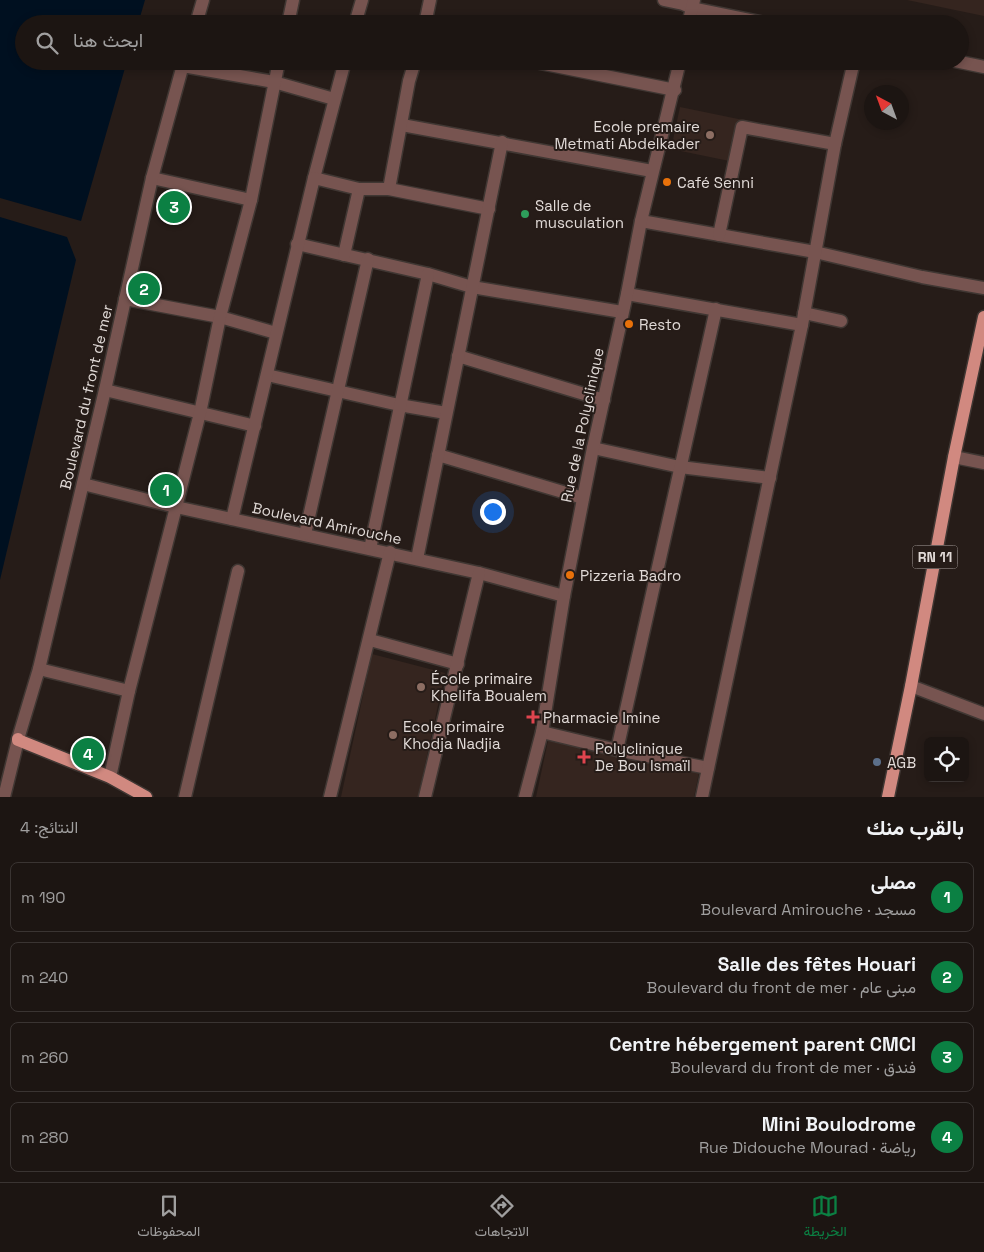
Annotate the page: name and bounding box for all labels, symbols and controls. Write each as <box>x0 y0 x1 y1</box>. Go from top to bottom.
search box <box>15 15 969 70</box>
text: ابحث هنا <box>73 28 143 53</box>
icon: search <box>33 29 61 57</box>
north arrow <box>864 85 909 130</box>
place label: Ecole premaire Metmati Abdelkader <box>554 117 700 153</box>
marker: Ecole premaire Metmati Abdelkader <box>704 129 716 141</box>
place label: Café Senni <box>677 173 754 192</box>
marker: Café Senni <box>661 176 673 188</box>
pin: 3 <box>158 188 190 226</box>
place label: Salle de musculation <box>535 196 624 232</box>
marker: Salle de musculation <box>519 208 531 220</box>
pin: 2 <box>128 270 160 308</box>
street label: Boulevard du front de mer <box>55 302 117 491</box>
place label: Resto <box>639 315 681 334</box>
marker: Resto <box>623 318 635 330</box>
street label: Rue de la Polyclinique <box>556 346 608 504</box>
pin: 1 <box>150 471 182 509</box>
street label: Boulevard Amirouche <box>250 498 404 548</box>
your location <box>480 499 506 525</box>
road number: RN 11 <box>912 546 958 568</box>
place label: Pizzeria Badro <box>580 566 681 585</box>
marker: Pizzeria Badro <box>564 569 576 581</box>
place label: École primaire Khelifa Boualem <box>431 669 547 705</box>
marker: École primaire Khelifa Boualem <box>415 681 427 693</box>
place label: Pharmacie Imine <box>543 708 661 727</box>
marker: Pharmacie Imine <box>527 711 539 723</box>
place label: Ecole primaire Khodja Nadjia <box>403 717 505 753</box>
marker: Ecole primaire Khodja Nadjia <box>387 729 399 741</box>
pin: 4 <box>72 735 104 773</box>
map controls <box>924 737 969 782</box>
button: locate <box>924 737 969 782</box>
place label: Polyclinique De Bou Ismaïl <box>595 739 691 775</box>
marker: Polyclinique De Bou Ismaïl <box>577 750 591 764</box>
place label: AGB <box>887 753 916 772</box>
marker: AGB <box>871 756 883 768</box>
text: بالقرب منك <box>866 814 964 841</box>
text: النتائج: 4 <box>20 817 78 838</box>
text: مصلى <box>871 870 916 895</box>
text: 190 m <box>21 887 66 908</box>
text: 1 <box>943 887 951 908</box>
text: مسجد · Boulevard Amirouche <box>700 899 916 920</box>
text: Salle des fêtes Houari <box>718 952 916 977</box>
text: 240 m <box>21 967 68 988</box>
text: 2 <box>942 967 952 988</box>
text: مبنى عام · Boulevard du front de mer <box>647 977 916 998</box>
text: Centre hébergement parent CMCI <box>609 1032 916 1057</box>
text: 260 m <box>21 1047 69 1068</box>
text: 3 <box>942 1047 952 1068</box>
text: فندق · Boulevard du front de mer <box>670 1057 916 1078</box>
text: Mini Boulodrome <box>762 1112 916 1137</box>
text: 280 m <box>21 1127 69 1148</box>
text: 4 <box>942 1127 952 1148</box>
text: رياضة · Rue Didouche Mourad <box>699 1137 916 1158</box>
tab: المحفوظات <box>137 1192 200 1244</box>
tab: الاتجاهات <box>475 1192 529 1244</box>
tab: الخريطة <box>803 1192 847 1244</box>

